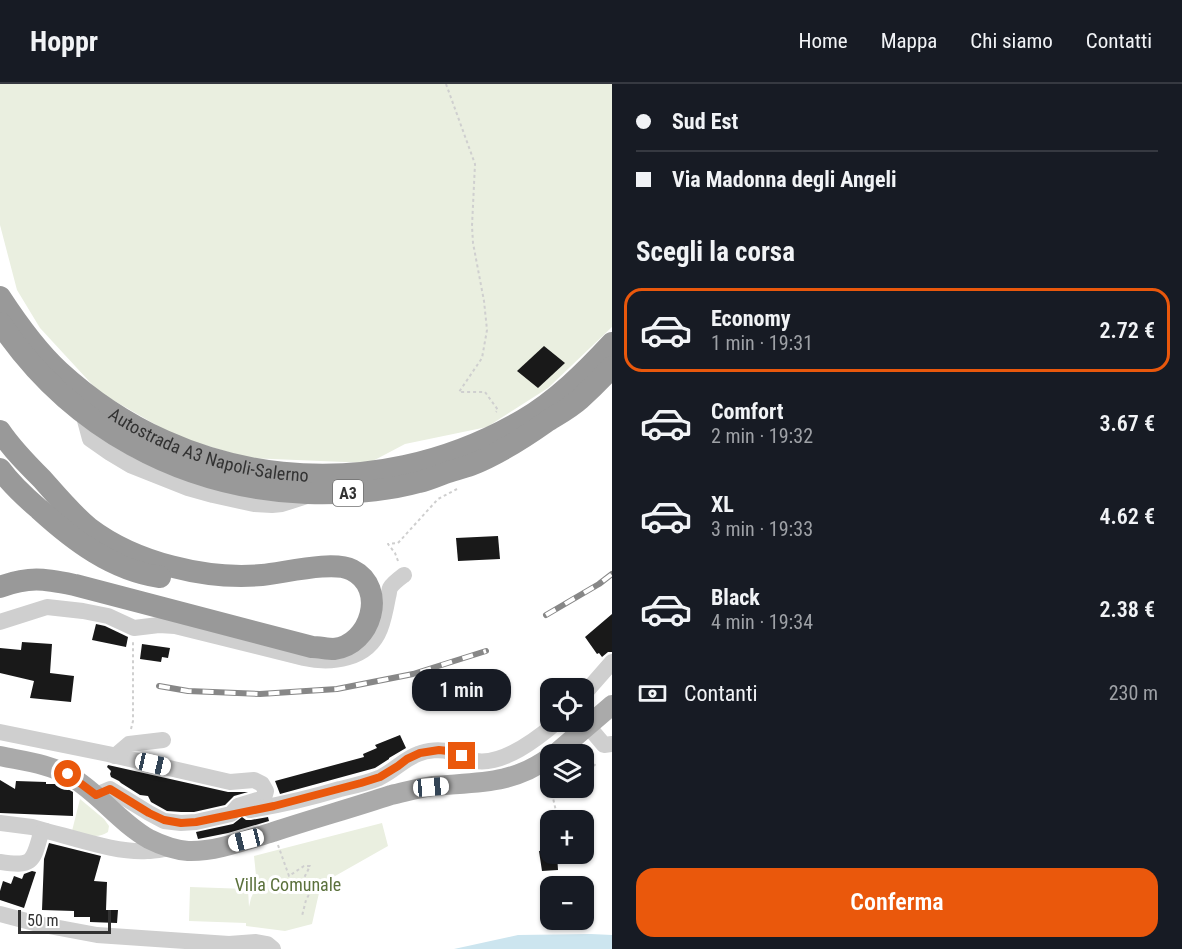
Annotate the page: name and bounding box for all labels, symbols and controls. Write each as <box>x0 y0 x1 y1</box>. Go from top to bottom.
text: Hoppr <box>30 25 98 58</box>
text: Home <box>798 29 848 53</box>
text: Mappa <box>881 29 937 53</box>
text: Chi siamo <box>970 29 1053 53</box>
text: Contatti <box>1086 29 1152 53</box>
text: Sud Est <box>672 109 738 134</box>
text: Via Madonna degli Angeli <box>672 167 897 192</box>
text: Scegli la corsa <box>636 236 795 268</box>
icon: car <box>639 303 693 357</box>
text: Economy <box>711 306 791 331</box>
text: 2.72 € <box>1099 318 1155 343</box>
text: 1 min · 19:31 <box>711 331 813 355</box>
icon: car <box>639 396 693 450</box>
text: Comfort <box>711 399 784 424</box>
street label: Autostrada A3 Napoli-Salerno <box>106 403 309 485</box>
text: 3.67 € <box>1099 411 1155 436</box>
text: 2 min · 19:32 <box>711 424 813 448</box>
road number: A3 <box>333 480 363 506</box>
icon: car <box>639 489 693 543</box>
text: XL <box>711 492 734 517</box>
text: 4.62 € <box>1099 504 1155 529</box>
text: 3 min · 19:33 <box>711 517 813 541</box>
icon: car <box>639 582 693 636</box>
text: Black <box>711 585 760 610</box>
text: 2.38 € <box>1099 597 1155 622</box>
text: 4 min · 19:34 <box>711 610 813 634</box>
callout: 1 min <box>412 669 512 711</box>
icon: cash <box>636 677 669 710</box>
text: 1 min <box>439 678 484 702</box>
map controls <box>540 678 594 930</box>
button: locate <box>540 678 594 732</box>
text: Contanti <box>684 681 757 706</box>
text: 230 m <box>1109 681 1158 705</box>
route end <box>448 742 475 769</box>
button: layers <box>540 744 594 798</box>
car <box>133 751 173 777</box>
route start <box>54 760 81 787</box>
car <box>412 776 450 798</box>
button: + <box>540 810 594 864</box>
car <box>226 827 266 853</box>
button: Conferma <box>636 868 1158 937</box>
park label: Villa Comunale <box>235 874 341 895</box>
button: − <box>540 876 594 930</box>
scale bar <box>18 907 111 934</box>
text: 50 m <box>27 911 59 930</box>

